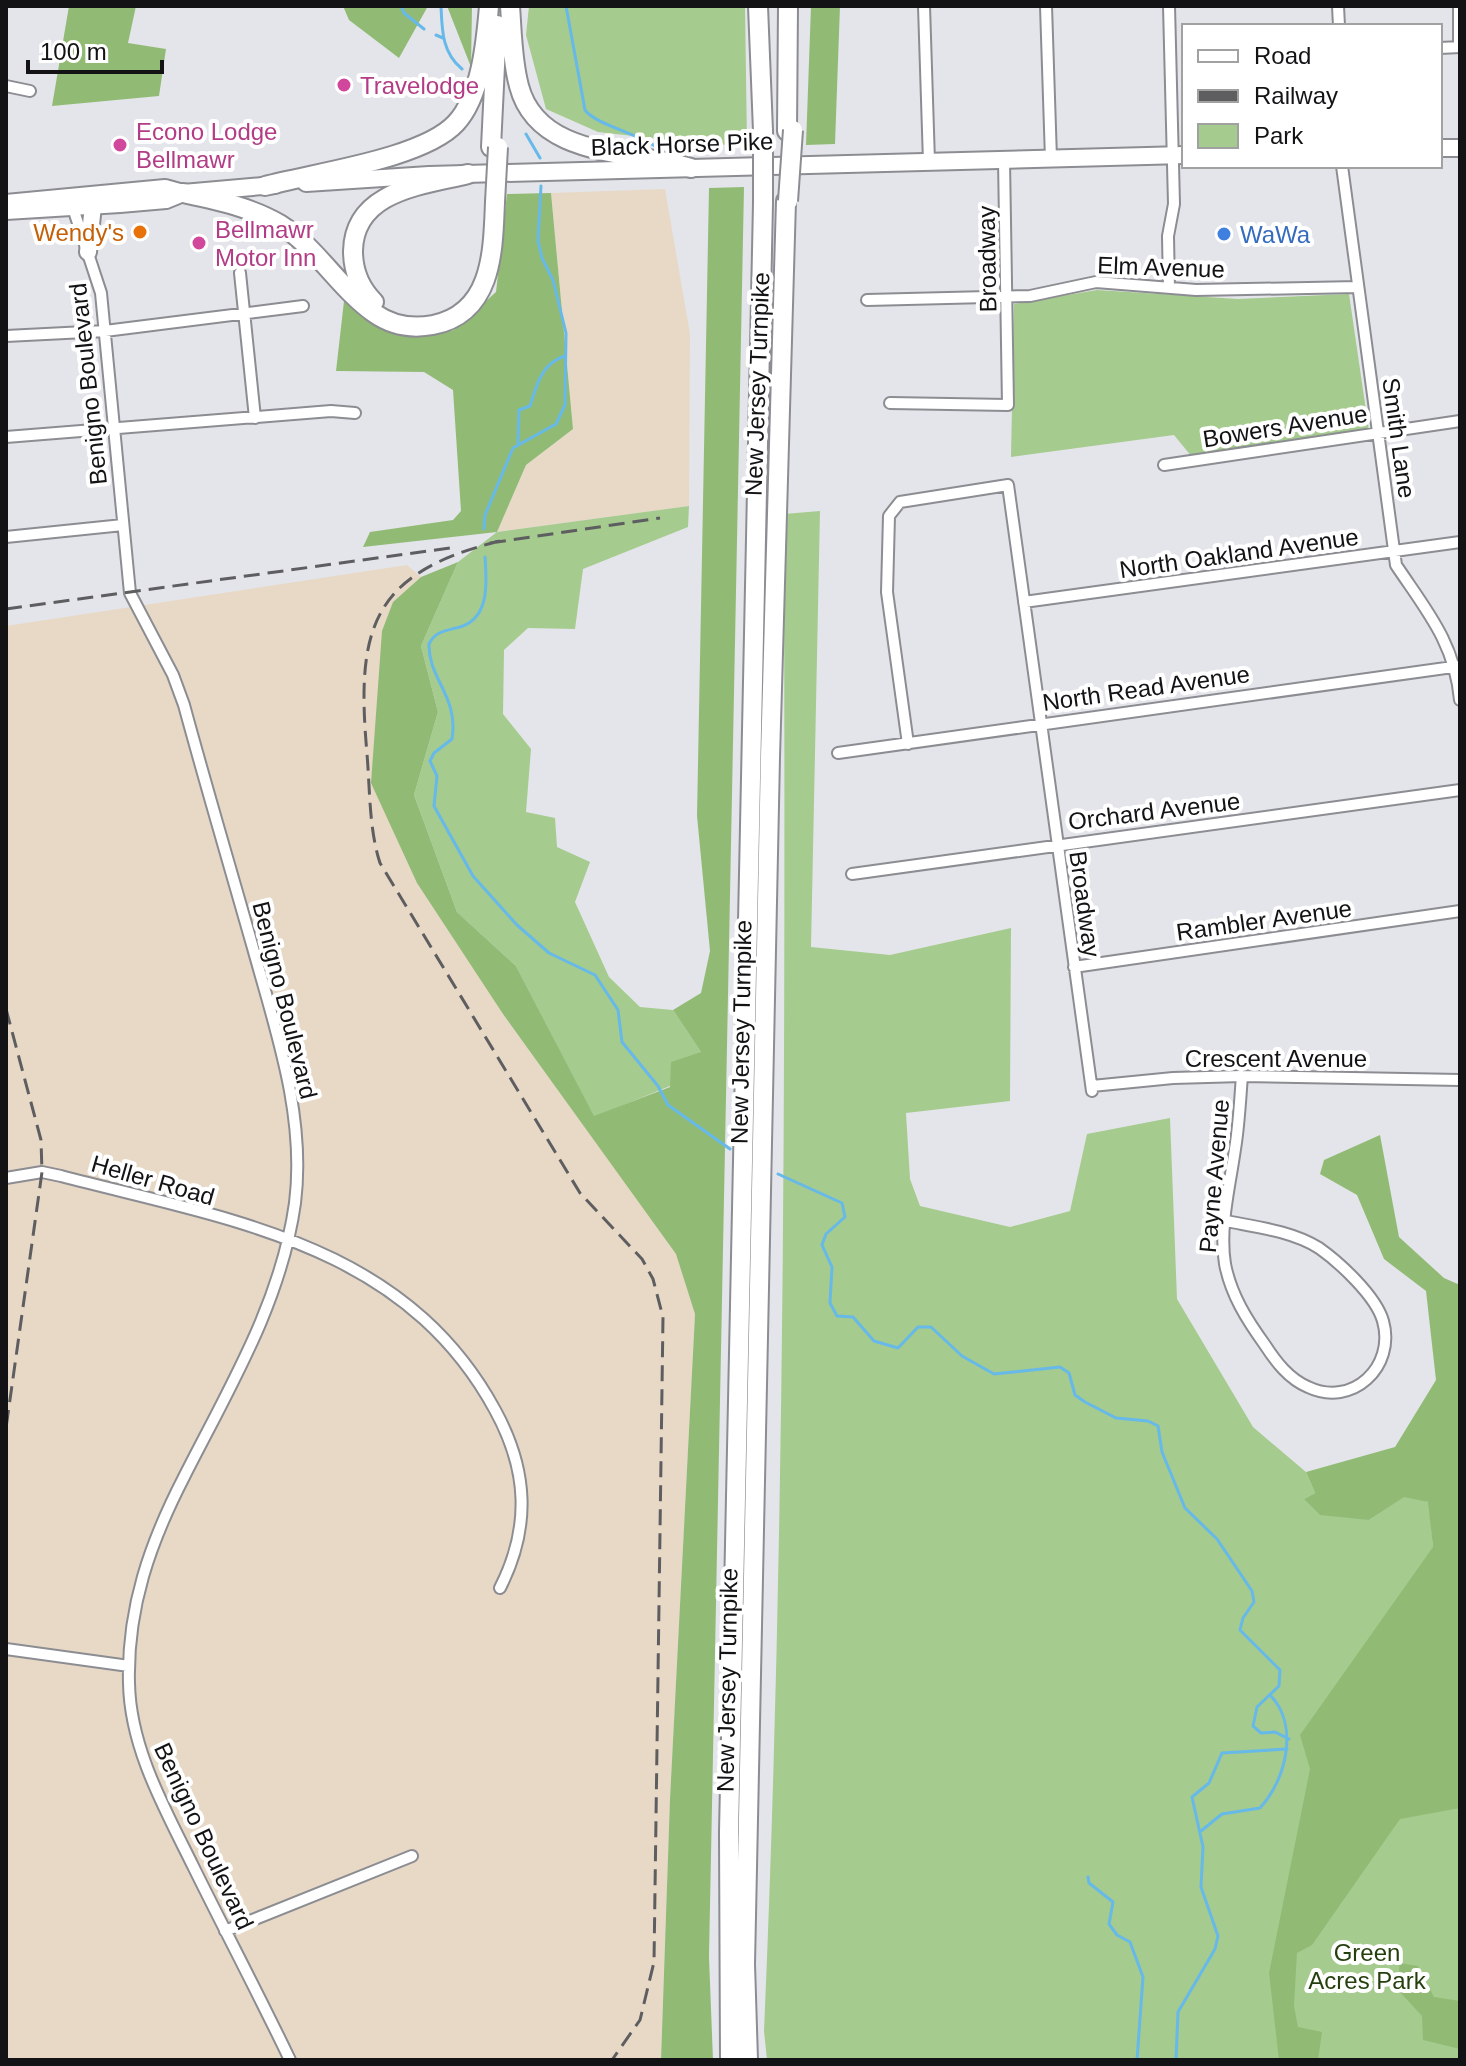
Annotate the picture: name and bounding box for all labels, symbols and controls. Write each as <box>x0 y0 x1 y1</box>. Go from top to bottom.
scale bar <box>28 24 162 74</box>
legend <box>1182 24 1442 168</box>
text: 100 m <box>40 38 107 65</box>
text: Road <box>1254 42 1311 69</box>
place label: Travelodge <box>360 72 479 99</box>
marker: Travelodge <box>335 76 353 94</box>
text: Railway <box>1254 82 1338 109</box>
place label: Econo Lodge Bellmawr <box>136 118 277 173</box>
text: Park <box>1254 122 1304 149</box>
street label: Black Horse Pike <box>590 127 774 161</box>
marker: Econo Lodge Bellmawr <box>111 136 129 154</box>
street label: Broadway <box>973 205 1001 313</box>
place label: Bellmawr Motor Inn <box>215 216 316 271</box>
place label: Wendy's <box>33 219 124 246</box>
place label: WaWa <box>1240 221 1311 248</box>
marker: Wendy's <box>131 223 149 241</box>
marker: WaWa <box>1215 225 1233 243</box>
marker: Bellmawr Motor Inn <box>190 234 208 252</box>
street label: Elm Avenue <box>1097 251 1225 283</box>
street label: New Jersey Turnpike <box>740 272 774 496</box>
street label: Benigno Boulevard <box>64 282 112 486</box>
street label: Smith Lane <box>1377 376 1421 500</box>
street label: Bowers Avenue <box>1201 400 1369 452</box>
street label: North Oakland Avenue <box>1118 523 1360 583</box>
street label: North Read Avenue <box>1041 660 1251 716</box>
street label: Orchard Avenue <box>1066 787 1242 835</box>
street label: Broadway <box>1064 849 1106 959</box>
street label: Rambler Avenue <box>1174 894 1354 946</box>
street label: Benigno Boulevard <box>247 898 323 1102</box>
street label: New Jersey Turnpike <box>726 920 756 1144</box>
street label: Crescent Avenue <box>1185 1045 1367 1072</box>
street label: Payne Avenue <box>1194 1098 1234 1254</box>
street label: Heller Road <box>88 1150 218 1210</box>
street label: New Jersey Turnpike <box>712 1568 742 1792</box>
street label: Benigno Boulevard <box>149 1738 259 1934</box>
park label: Green Acres Park <box>1308 1939 1427 1994</box>

